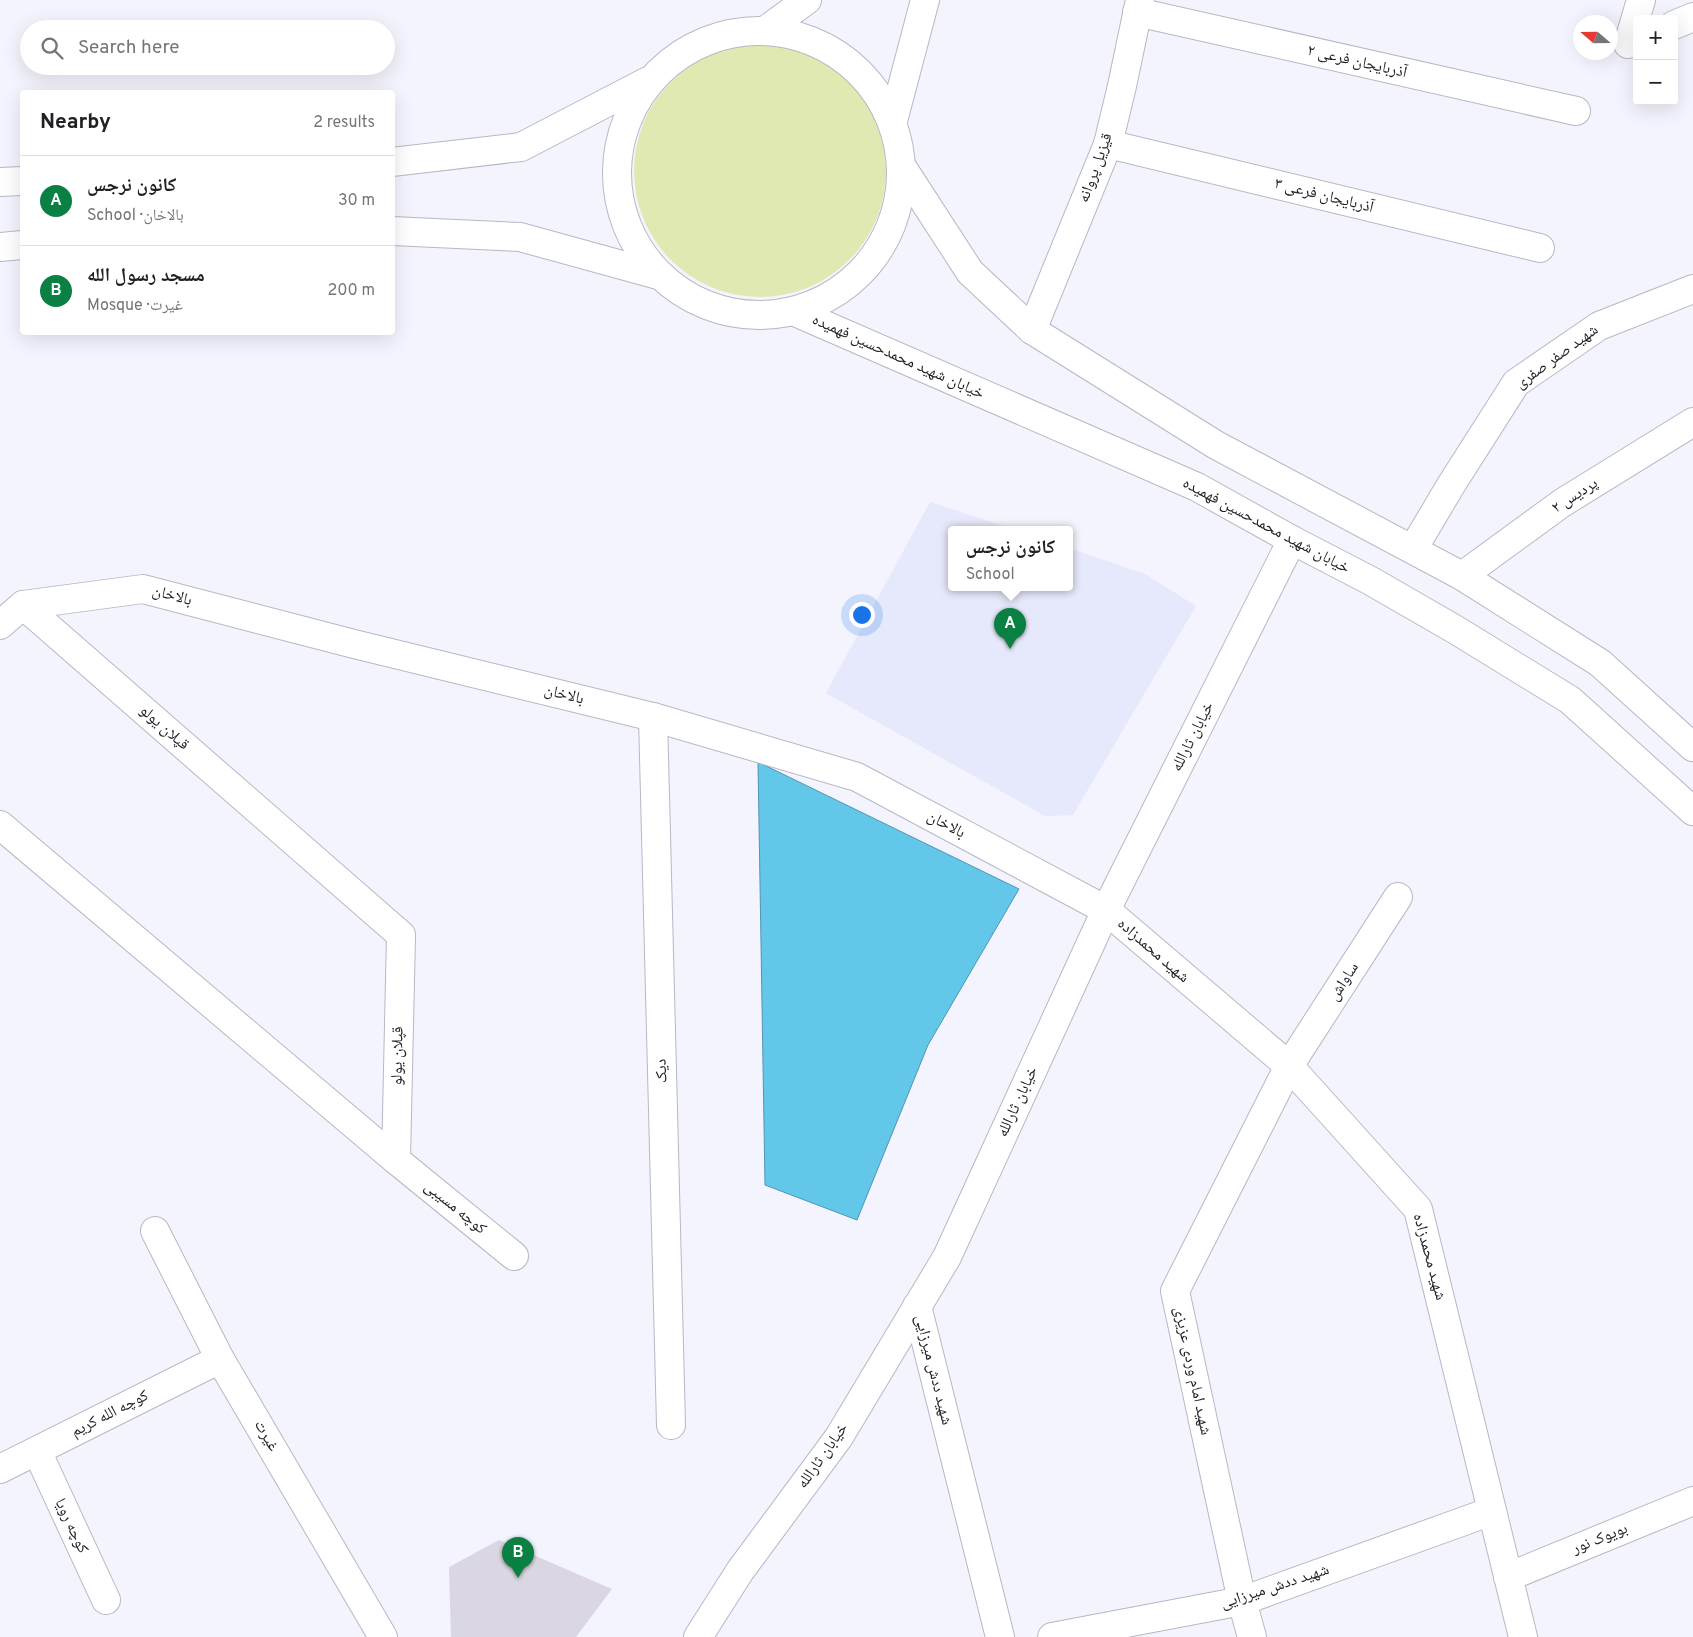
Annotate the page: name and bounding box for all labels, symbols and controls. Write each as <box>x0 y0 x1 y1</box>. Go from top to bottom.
north arrow <box>1573 15 1618 60</box>
map controls <box>1633 15 1678 105</box>
button: + <box>1633 15 1678 60</box>
search box <box>20 20 395 75</box>
icon: search <box>38 34 66 62</box>
text: Search here <box>78 36 180 60</box>
street label: آذربایجان فرعی ۲ <box>1305 41 1410 83</box>
button: − <box>1633 60 1678 105</box>
text: Nearby <box>40 109 111 136</box>
text: 2 results <box>313 113 375 133</box>
street label: قیزیل پروانه <box>1074 131 1118 205</box>
text: کانون نرجس <box>87 174 176 198</box>
street label: آذربایجان فرعی ۳ <box>1272 174 1377 218</box>
text: A <box>50 191 62 211</box>
text: 30 m <box>338 191 375 211</box>
text: School · بالاخان <box>87 206 184 226</box>
text: مسجد رسول الله <box>87 264 205 288</box>
text: B <box>50 281 62 301</box>
text: 200 m <box>327 281 375 301</box>
text: Mosque · غیرت <box>87 296 183 316</box>
street label: خیابان شهید محمدحسین فهمیده <box>809 310 987 404</box>
street label: شهید صفر صفری <box>1512 320 1602 394</box>
street label: خیابان شهید محمدحسین فهمیده <box>1179 473 1353 579</box>
street label: پردیس ۲ <box>1548 473 1602 518</box>
popup <box>948 526 1073 591</box>
text: کانون نرجس <box>966 536 1055 560</box>
text: School <box>966 565 1015 585</box>
street label: بالاخان <box>150 581 194 611</box>
your location <box>849 602 875 628</box>
pin: A <box>994 608 1026 649</box>
street label: بالاخان <box>542 680 586 710</box>
street label: خیابان ثارالله <box>1167 699 1219 775</box>
street label: قپلان یولو <box>135 701 193 755</box>
street label: بالاخان <box>923 807 969 843</box>
street label: شهید محمدزاده <box>1113 914 1193 988</box>
street label: ساواش <box>1324 959 1364 1005</box>
street label: قپلان یولو <box>387 1026 409 1086</box>
street label: دیک <box>652 1058 672 1084</box>
street label: خیابان ثارالله <box>993 1063 1043 1141</box>
street label: کوچه مسیبی <box>420 1177 491 1239</box>
street label: شهید محمدزاده <box>1408 1211 1450 1303</box>
street label: شهید امام وردی عزیزی <box>1169 1305 1215 1437</box>
street label: شهید ددش میرزایی <box>910 1313 956 1427</box>
street label: کوچه الله کریم <box>68 1386 152 1442</box>
street label: غیرت <box>249 1417 283 1455</box>
street label: خیابان ثارالله <box>793 1419 853 1493</box>
street label: کوچه رویا <box>50 1495 93 1557</box>
street label: بویوک نور <box>1568 1519 1631 1560</box>
pin: B <box>502 1537 534 1578</box>
street label: شهید ددش میرزایی <box>1218 1560 1332 1614</box>

